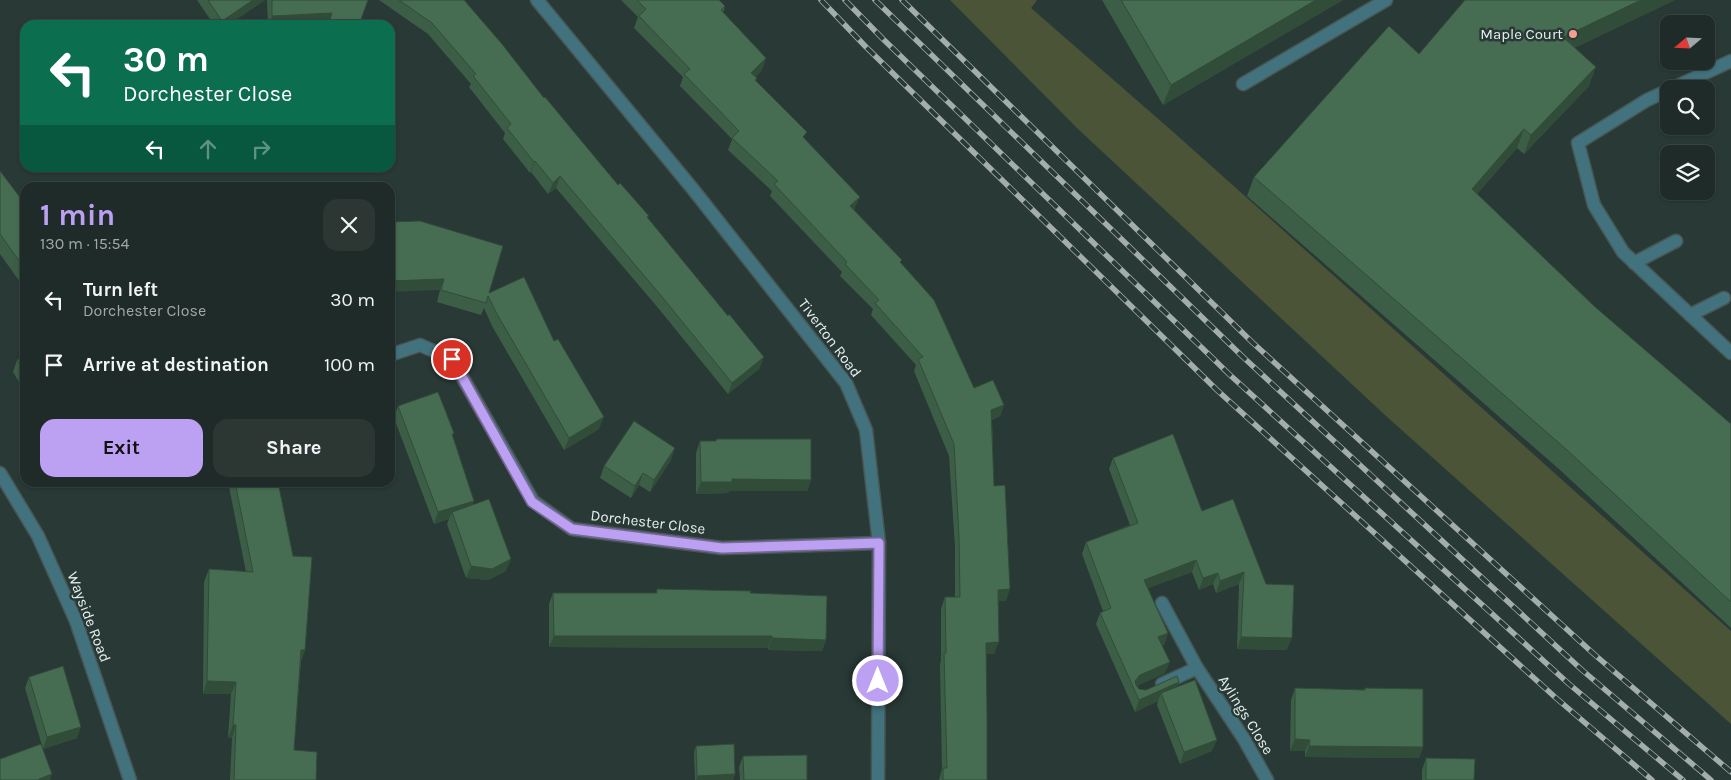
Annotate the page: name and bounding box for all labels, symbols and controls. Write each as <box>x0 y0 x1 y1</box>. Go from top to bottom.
north arrow <box>1660 15 1715 70</box>
map controls <box>1660 15 1715 200</box>
place label: Maple Court <box>1480 25 1563 43</box>
marker: Maple Court <box>1567 28 1579 40</box>
text: 30 m <box>123 39 209 80</box>
icon: left <box>40 40 105 105</box>
button: search <box>1660 80 1715 135</box>
text: Dorchester Close <box>123 81 292 107</box>
icon: left <box>141 135 169 163</box>
icon: ahead <box>194 135 222 163</box>
icon: right <box>247 135 275 163</box>
button: layers <box>1660 145 1715 200</box>
text: 1 min <box>40 197 115 233</box>
button: close <box>323 199 375 251</box>
text: 130 m · 15:54 <box>40 234 129 253</box>
text: Turn left <box>83 279 158 301</box>
icon: left <box>40 286 68 314</box>
text: 30 m <box>330 289 375 311</box>
street label: Tiverton Road <box>795 295 865 381</box>
text: Dorchester Close <box>83 301 206 320</box>
pin <box>431 338 473 380</box>
icon: arrive <box>438 345 466 373</box>
icon: arrive <box>40 351 68 379</box>
text: Arrive at destination <box>83 354 269 376</box>
text: 100 m <box>324 354 375 376</box>
button: Exit <box>40 419 203 477</box>
button: Share <box>213 419 375 477</box>
street label: Dorchester Close <box>590 506 706 538</box>
street label: Wayside Road <box>64 569 114 665</box>
position arrow <box>851 654 903 706</box>
street label: Aylings Close <box>1215 672 1277 758</box>

